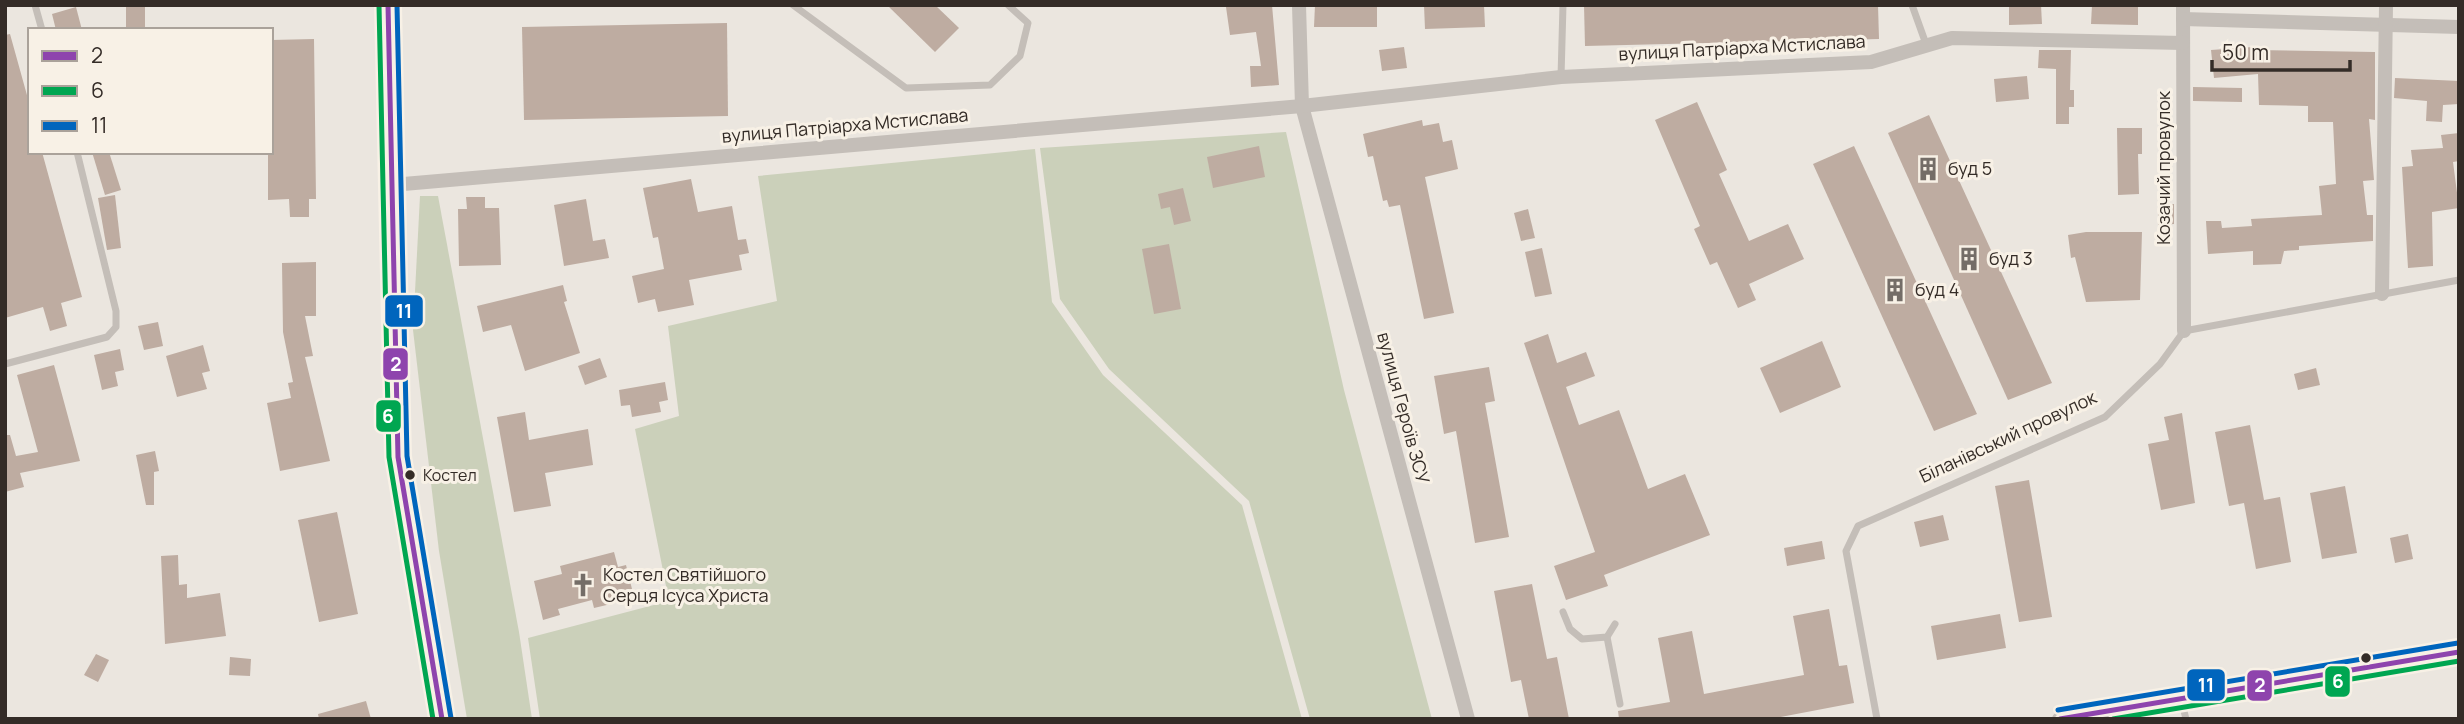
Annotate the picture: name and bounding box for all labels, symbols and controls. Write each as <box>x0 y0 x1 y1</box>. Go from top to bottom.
legend <box>28 28 273 154</box>
scale bar <box>2212 28 2350 72</box>
street label: вулиця Патріарха Мстислава <box>1618 29 1866 65</box>
text: 50 m <box>2222 38 2269 66</box>
text: 2 <box>91 41 103 69</box>
text: 6 <box>91 76 104 104</box>
street label: Козачий провулок <box>2151 90 2175 245</box>
street label: вулиця Патріарха Мстислава <box>721 102 969 148</box>
text: 11 <box>91 111 107 139</box>
building icon: буд 5 <box>1914 155 1942 183</box>
place label: буд 5 <box>1948 156 1992 180</box>
building icon: буд 3 <box>1955 245 1983 273</box>
place label: буд 3 <box>1989 246 2033 270</box>
building icon: буд 4 <box>1881 276 1909 304</box>
place label: буд 4 <box>1915 277 1959 301</box>
line badge: 11 <box>384 294 424 328</box>
text: 11 <box>396 298 412 324</box>
street label: вулиця Героїв ЗСУ <box>1372 329 1436 486</box>
line badge: 2 <box>382 347 409 381</box>
text: 2 <box>390 351 402 377</box>
street label: Біланівський провулок <box>1915 384 2101 488</box>
line badge: 6 <box>375 399 402 433</box>
text: 6 <box>382 403 394 429</box>
place label: Костел <box>423 464 477 486</box>
marker: Костел <box>403 468 417 482</box>
place label: Костел Святійшого Серця Ісуса Христа <box>603 562 768 607</box>
church icon: Костел Святійшого Серця Ісуса Христа <box>569 571 597 599</box>
unlabelled marker <box>2359 651 2373 665</box>
line badge: 6 <box>2324 665 2351 698</box>
line badge: 11 <box>2186 668 2226 702</box>
text: 6 <box>2332 668 2344 694</box>
line badge: 2 <box>2246 669 2273 702</box>
text: 11 <box>2198 672 2214 698</box>
text: 2 <box>2254 672 2266 698</box>

